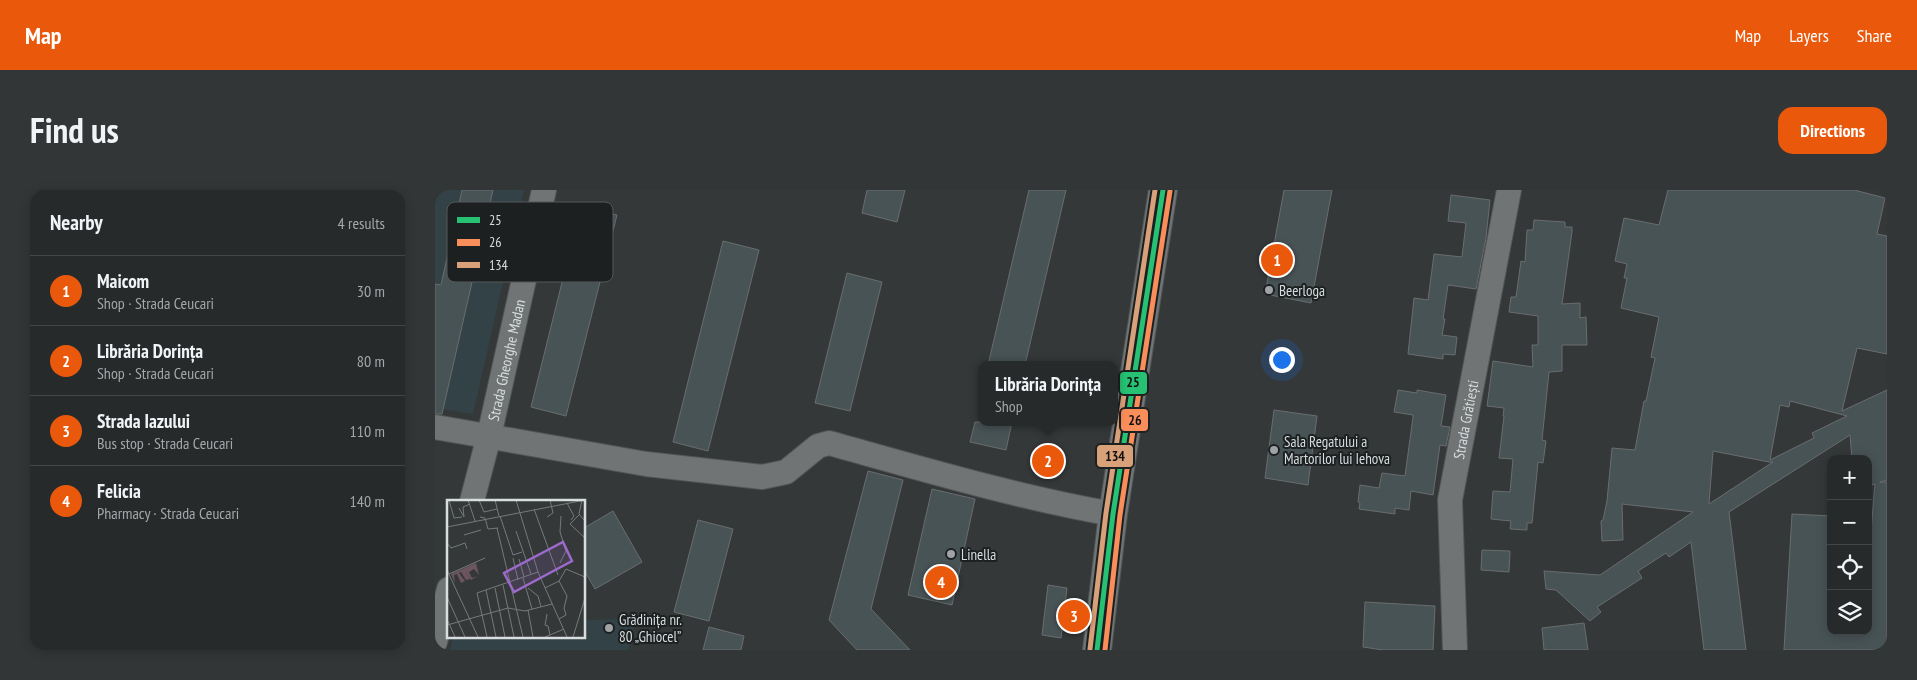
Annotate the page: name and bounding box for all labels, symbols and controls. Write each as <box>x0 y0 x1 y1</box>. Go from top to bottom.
text: Map <box>25 20 62 51</box>
text: Map <box>1735 24 1761 47</box>
text: Layers <box>1789 24 1829 47</box>
text: Share <box>1857 24 1892 47</box>
text: Find us <box>30 107 119 153</box>
button: Directions <box>1778 107 1887 154</box>
legend <box>447 202 613 282</box>
text: Nearby <box>50 209 103 236</box>
text: 25 <box>489 211 502 229</box>
text: 4 results <box>338 213 385 233</box>
text: 26 <box>489 233 502 251</box>
pin: 1 <box>1261 241 1293 279</box>
text: 134 <box>489 256 509 274</box>
text: Maicom <box>97 269 149 293</box>
text: 1 <box>62 281 70 301</box>
text: 30 m <box>357 281 385 301</box>
place label: Beerloga <box>1279 281 1325 300</box>
marker: Beerloga <box>1263 284 1275 296</box>
text: Shop · Strada Ceucari <box>97 293 214 313</box>
street label: Strada Gheorghe Madan <box>483 297 529 423</box>
text: Librăria Dorința <box>97 339 203 363</box>
your location <box>1269 347 1295 373</box>
text: 2 <box>62 351 70 371</box>
text: 80 m <box>357 351 385 371</box>
popup <box>978 361 1118 426</box>
text: Shop · Strada Ceucari <box>97 363 214 383</box>
line badge: 25 <box>1119 371 1148 395</box>
text: Librăria Dorința <box>995 372 1101 396</box>
text: 25 <box>1126 373 1140 391</box>
street label: Strada Grătiești <box>1449 378 1482 461</box>
text: Shop <box>995 396 1023 416</box>
line badge: 26 <box>1120 408 1149 432</box>
text: Strada Iazului <box>97 409 190 433</box>
text: 26 <box>1128 411 1142 429</box>
text: 3 <box>62 421 70 441</box>
text: 110 m <box>350 421 385 441</box>
place label: Sala Regatului a Martorilor lui Iehova <box>1284 432 1390 468</box>
text: Bus stop · Strada Ceucari <box>97 433 233 453</box>
pin: 2 <box>1032 442 1064 480</box>
line badge: 134 <box>1096 444 1134 468</box>
marker: Sala Regatului a Martorilor lui Iehova <box>1268 444 1280 456</box>
text: 134 <box>1105 447 1125 465</box>
map controls <box>1827 455 1872 635</box>
button: + <box>1827 455 1872 500</box>
text: Felicia <box>97 479 141 503</box>
text: 4 <box>62 491 70 511</box>
text: 140 m <box>350 491 385 511</box>
inset map <box>447 500 585 638</box>
button: − <box>1827 500 1872 545</box>
text: Pharmacy · Strada Ceucari <box>97 503 239 523</box>
place label: Linella <box>961 545 996 564</box>
button: locate <box>1827 545 1872 590</box>
marker: Linella <box>945 548 957 560</box>
pin: 4 <box>925 563 957 601</box>
button: layers <box>1827 590 1872 635</box>
pin: 3 <box>1058 597 1090 635</box>
place label: Grădinița nr. 80 „Ghiocel” <box>619 610 682 646</box>
marker: Grădinița nr. 80 „Ghiocel” <box>603 622 615 634</box>

